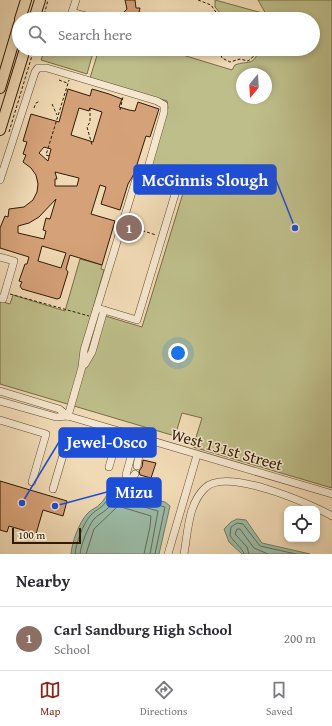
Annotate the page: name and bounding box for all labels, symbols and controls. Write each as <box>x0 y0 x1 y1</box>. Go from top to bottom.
search box <box>12 12 320 56</box>
icon: search <box>26 23 48 45</box>
text: Search here <box>58 24 132 45</box>
north arrow <box>236 68 272 104</box>
callout: McGinnis Slough <box>134 165 276 194</box>
text: McGinnis Slough <box>142 167 268 192</box>
pin: 1 <box>116 213 142 243</box>
your location <box>168 343 188 363</box>
street label: West 131st Street <box>168 422 286 476</box>
callout: Jewel-Osco <box>59 428 156 457</box>
text: Jewel-Osco <box>64 429 147 454</box>
callout: Mizu <box>107 478 161 507</box>
text: Mizu <box>115 479 153 504</box>
map controls <box>284 506 320 542</box>
button: locate <box>284 506 320 542</box>
scale bar <box>12 526 81 545</box>
text: 100 m <box>18 527 45 543</box>
text: Nearby <box>16 568 70 593</box>
text: Carl Sandburg High School <box>54 619 232 640</box>
text: 1 <box>26 629 32 648</box>
text: 200 m <box>284 629 316 648</box>
text: School <box>54 640 90 659</box>
tab: Map <box>39 679 61 719</box>
tab: Directions <box>140 679 187 719</box>
tab: Saved <box>266 679 293 719</box>

